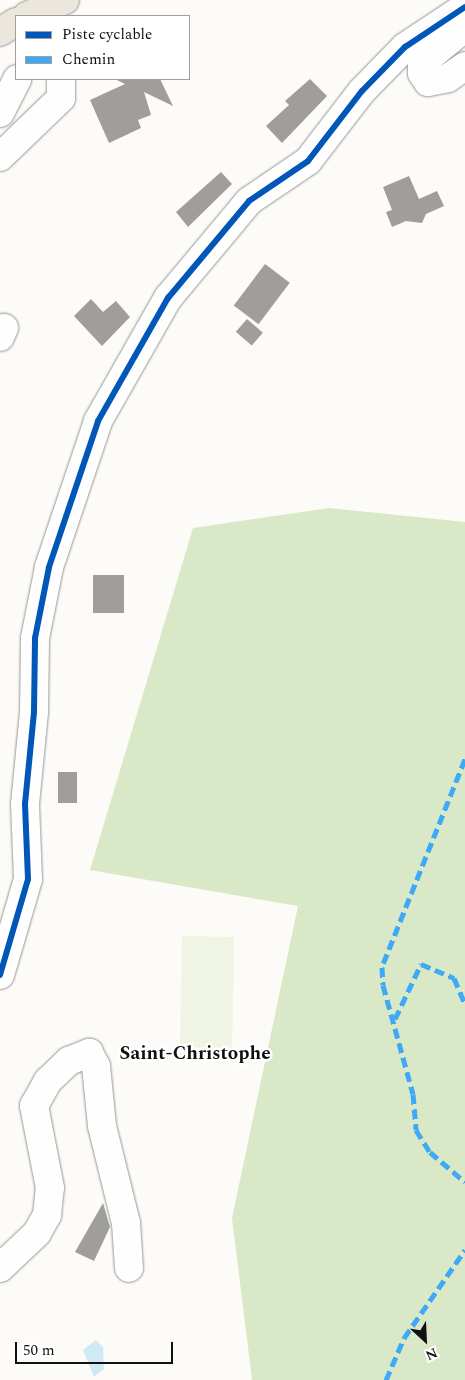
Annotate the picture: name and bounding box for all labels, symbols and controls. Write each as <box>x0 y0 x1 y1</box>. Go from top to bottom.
legend <box>15 15 190 80</box>
text: Piste cyclable <box>62 23 152 46</box>
text: Chemin <box>62 48 115 71</box>
district label: Saint-Christophe <box>119 1043 271 1065</box>
north arrow <box>400 1315 450 1365</box>
scale bar <box>18 1332 175 1364</box>
text: 50 m <box>23 1339 55 1362</box>
text: N <box>422 1342 441 1366</box>

